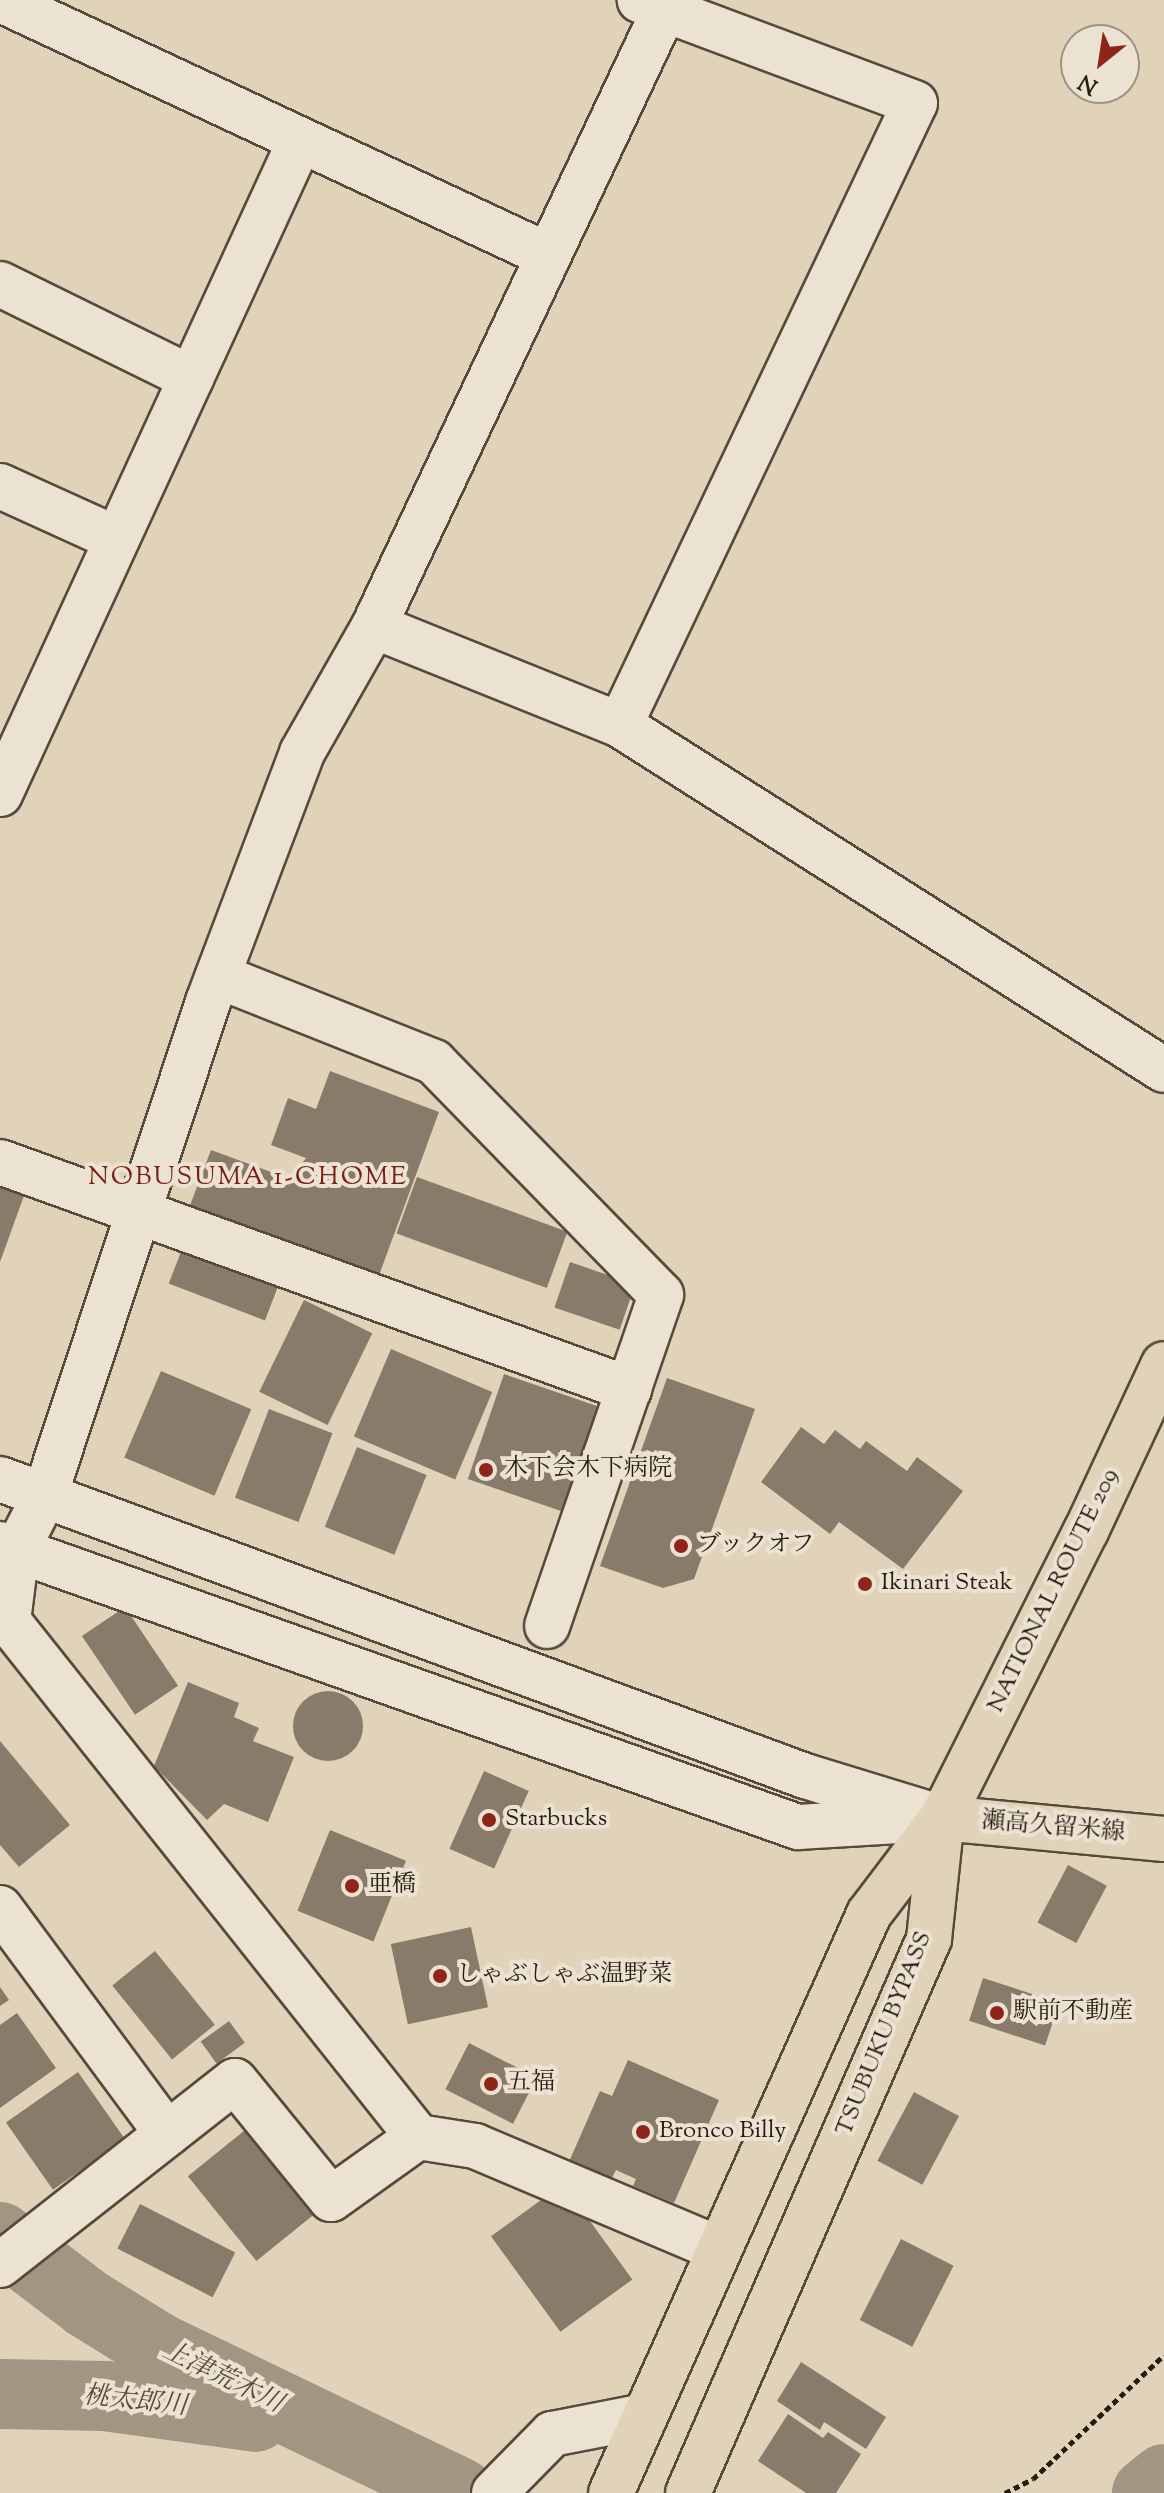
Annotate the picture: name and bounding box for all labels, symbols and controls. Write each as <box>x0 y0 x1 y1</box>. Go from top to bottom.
north arrow <box>1060 24 1140 104</box>
text: N <box>1073 65 1105 101</box>
district label: NOBUSUMA 1-CHOME <box>88 1162 408 1194</box>
place label: 木下会木下病院 <box>504 1456 672 1484</box>
marker: 木下会木下病院 <box>475 1459 497 1481</box>
street label: NATIONAL ROUTE 209 <box>982 1464 1126 1718</box>
place label: ブックオフ <box>697 1532 817 1560</box>
marker: ブックオフ <box>672 1537 690 1555</box>
place label: Ikinari Steak <box>881 1570 1013 1598</box>
marker: Ikinari Steak <box>856 1575 874 1593</box>
place label: Starbucks <box>505 1806 607 1834</box>
street label: 瀬高久留米線 <box>980 1807 1126 1849</box>
marker: Starbucks <box>480 1811 498 1829</box>
place label: 亜橋 <box>368 1872 416 1900</box>
marker: 亜橋 <box>343 1877 361 1895</box>
street label: TSUBUKU BYPASS <box>831 1928 939 2140</box>
place label: しゃぶしゃぶ温野菜 <box>456 1962 672 1990</box>
marker: しゃぶしゃぶ温野菜 <box>431 1967 449 1985</box>
place label: 駅前不動産 <box>1013 1999 1133 2027</box>
marker: 駅前不動産 <box>988 2004 1006 2022</box>
place label: 五福 <box>507 2070 555 2098</box>
marker: 五福 <box>482 2075 500 2093</box>
place label: Bronco Billy <box>659 2118 786 2146</box>
marker: Bronco Billy <box>634 2123 652 2141</box>
water label: 上津荒木川 <box>157 2335 287 2421</box>
water label: 桃太郎川 <box>82 2381 188 2423</box>

